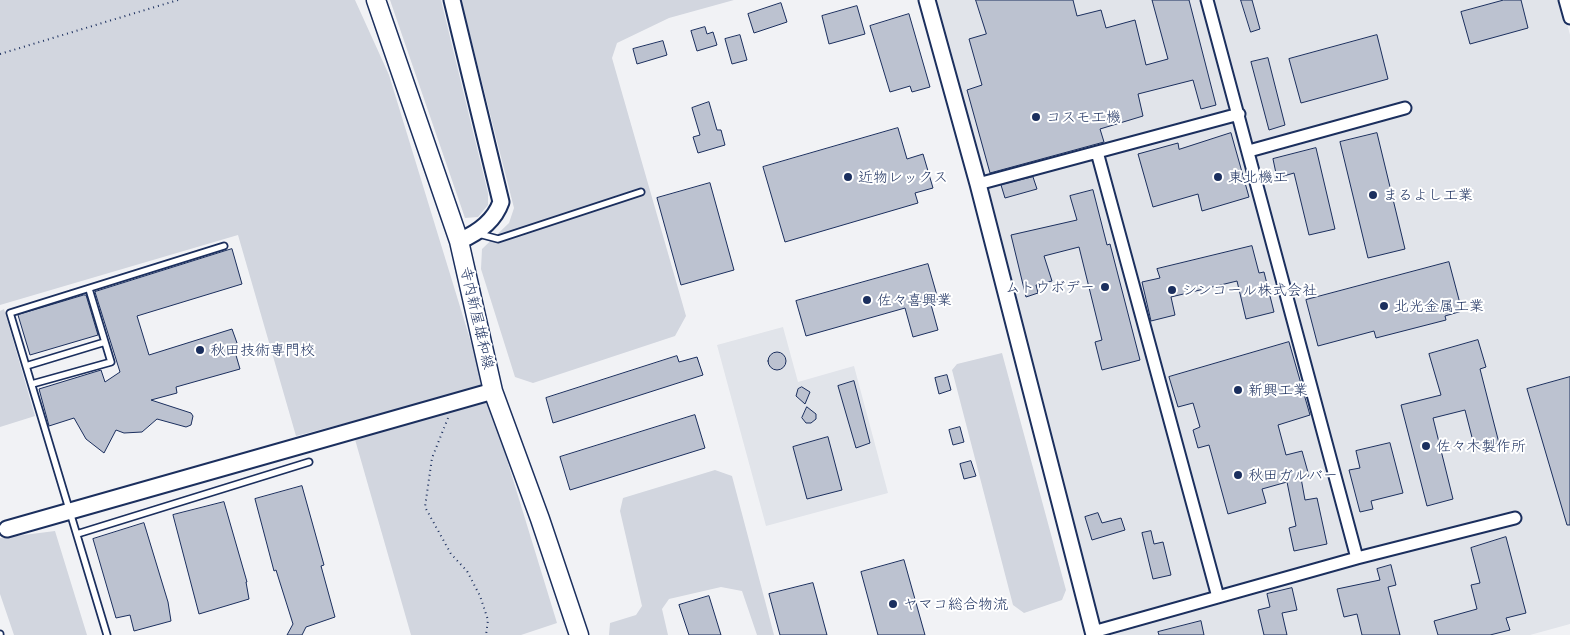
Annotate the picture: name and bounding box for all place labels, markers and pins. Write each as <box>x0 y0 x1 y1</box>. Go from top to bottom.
place label: コスモ工機 <box>1046 108 1121 126</box>
marker: コスモ工機 <box>1030 111 1042 123</box>
place label: 近物レックス <box>858 168 948 186</box>
place label: 東北機工 <box>1228 168 1288 186</box>
marker: 近物レックス <box>842 171 854 183</box>
marker: 東北機工 <box>1212 171 1224 183</box>
place label: まるよし工業 <box>1383 186 1473 204</box>
marker: まるよし工業 <box>1367 189 1379 201</box>
place label: ムトウボデー <box>1005 278 1095 296</box>
marker: ムトウボデー <box>1099 281 1111 293</box>
place label: シンコール株式会社 <box>1182 281 1317 299</box>
marker: シンコール株式会社 <box>1166 284 1178 296</box>
place label: 佐々喜興業 <box>877 291 952 309</box>
marker: 佐々喜興業 <box>861 294 873 306</box>
place label: 北光金属工業 <box>1394 297 1484 315</box>
marker: 北光金属工業 <box>1378 300 1390 312</box>
place label: 秋田技術専門校 <box>210 341 315 359</box>
marker: 秋田技術専門校 <box>194 344 206 356</box>
place label: 新興工業 <box>1248 381 1308 399</box>
marker: 新興工業 <box>1232 384 1244 396</box>
place label: 佐々木製作所 <box>1436 437 1526 455</box>
marker: 佐々木製作所 <box>1420 440 1432 452</box>
place label: 秋田ガルバー <box>1248 466 1338 484</box>
marker: 秋田ガルバー <box>1232 469 1244 481</box>
place label: ヤマコ総合物流 <box>903 595 1008 613</box>
marker: ヤマコ総合物流 <box>887 598 899 610</box>

